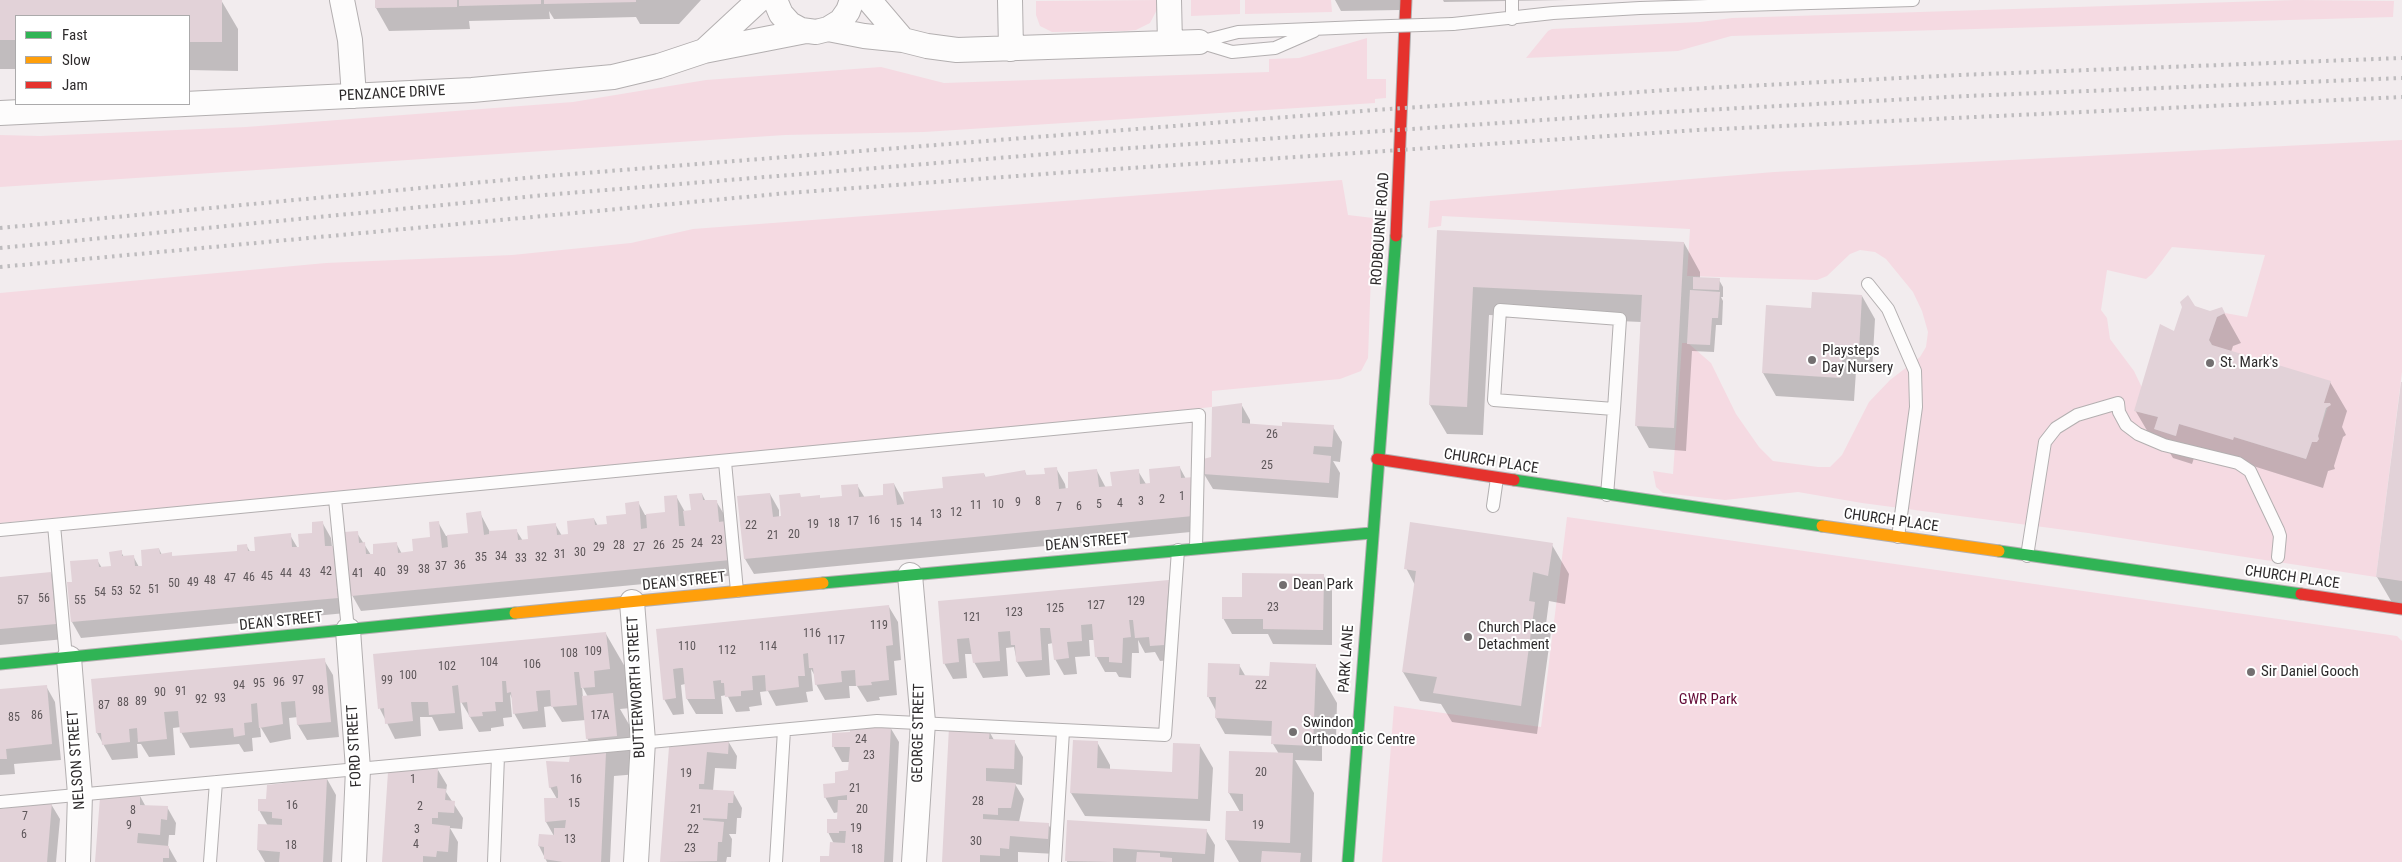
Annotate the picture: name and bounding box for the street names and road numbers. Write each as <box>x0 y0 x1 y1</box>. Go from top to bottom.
street label: PENZANCE DRIVE <box>338 82 446 106</box>
street label: RODBOURNE ROAD <box>1368 172 1394 286</box>
street label: CHURCH PLACE <box>1442 446 1540 478</box>
street label: CHURCH PLACE <box>1842 505 1940 537</box>
street label: DEAN STREET <box>1044 530 1130 556</box>
street label: CHURCH PLACE <box>2243 562 2341 594</box>
street label: DEAN STREET <box>641 569 727 595</box>
street label: DEAN STREET <box>238 609 324 635</box>
street label: BUTTERWORTH STREET <box>624 615 650 759</box>
street label: PARK LANE <box>1336 624 1358 694</box>
street label: GEORGE STREET <box>909 683 929 783</box>
street label: FORD STREET <box>344 704 366 788</box>
street label: NELSON STREET <box>65 710 89 810</box>

